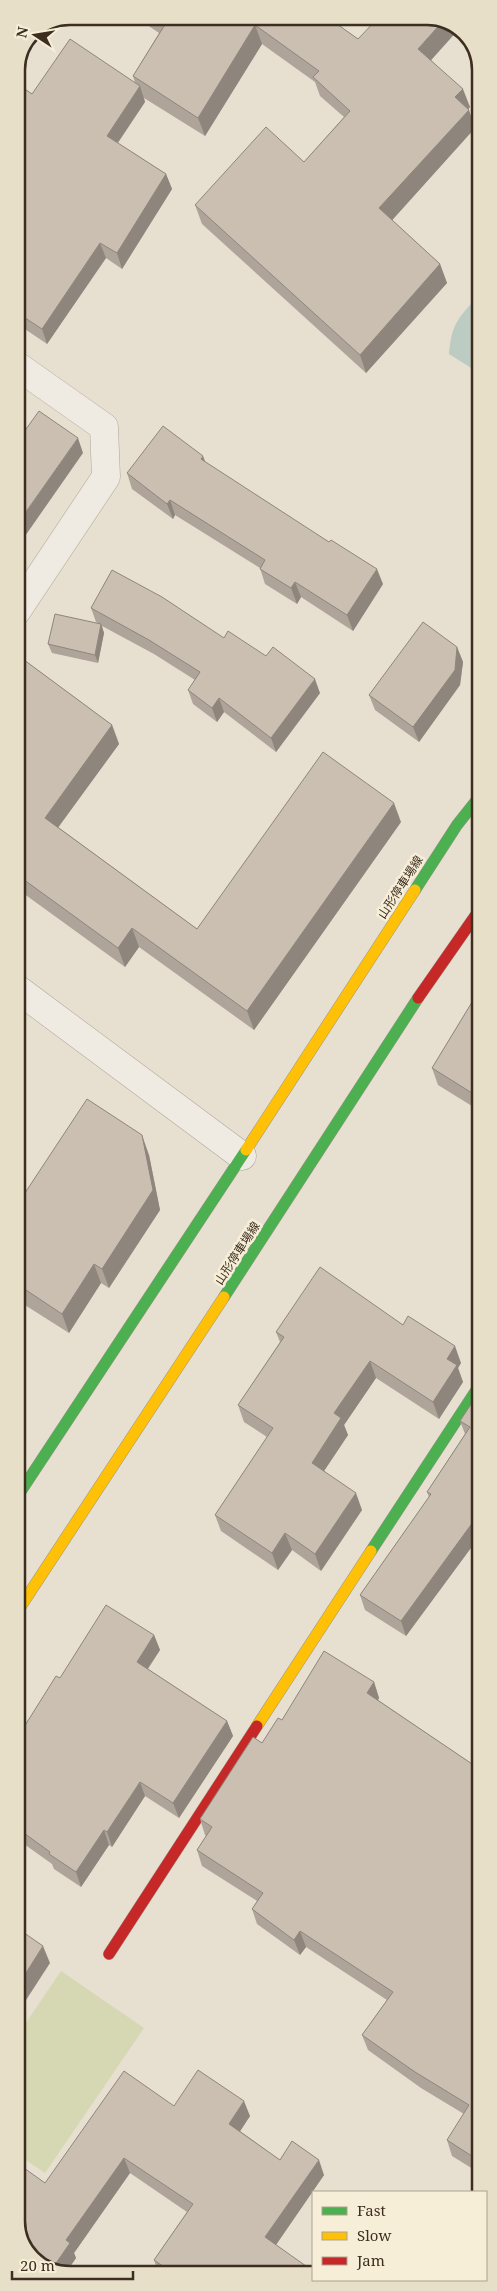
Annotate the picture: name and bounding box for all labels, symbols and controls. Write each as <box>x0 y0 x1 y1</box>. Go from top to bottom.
north arrow <box>10 10 60 60</box>
text: N <box>11 25 32 40</box>
street label: 山形停車場線 <box>373 852 427 922</box>
street label: 山形停車場線 <box>210 1218 264 1288</box>
legend <box>312 2191 487 2281</box>
text: Fast <box>357 2200 386 2220</box>
text: Slow <box>357 2225 391 2245</box>
scale bar <box>12 2248 134 2280</box>
text: Jam <box>356 2250 385 2270</box>
text: 20 m <box>20 2255 55 2275</box>

